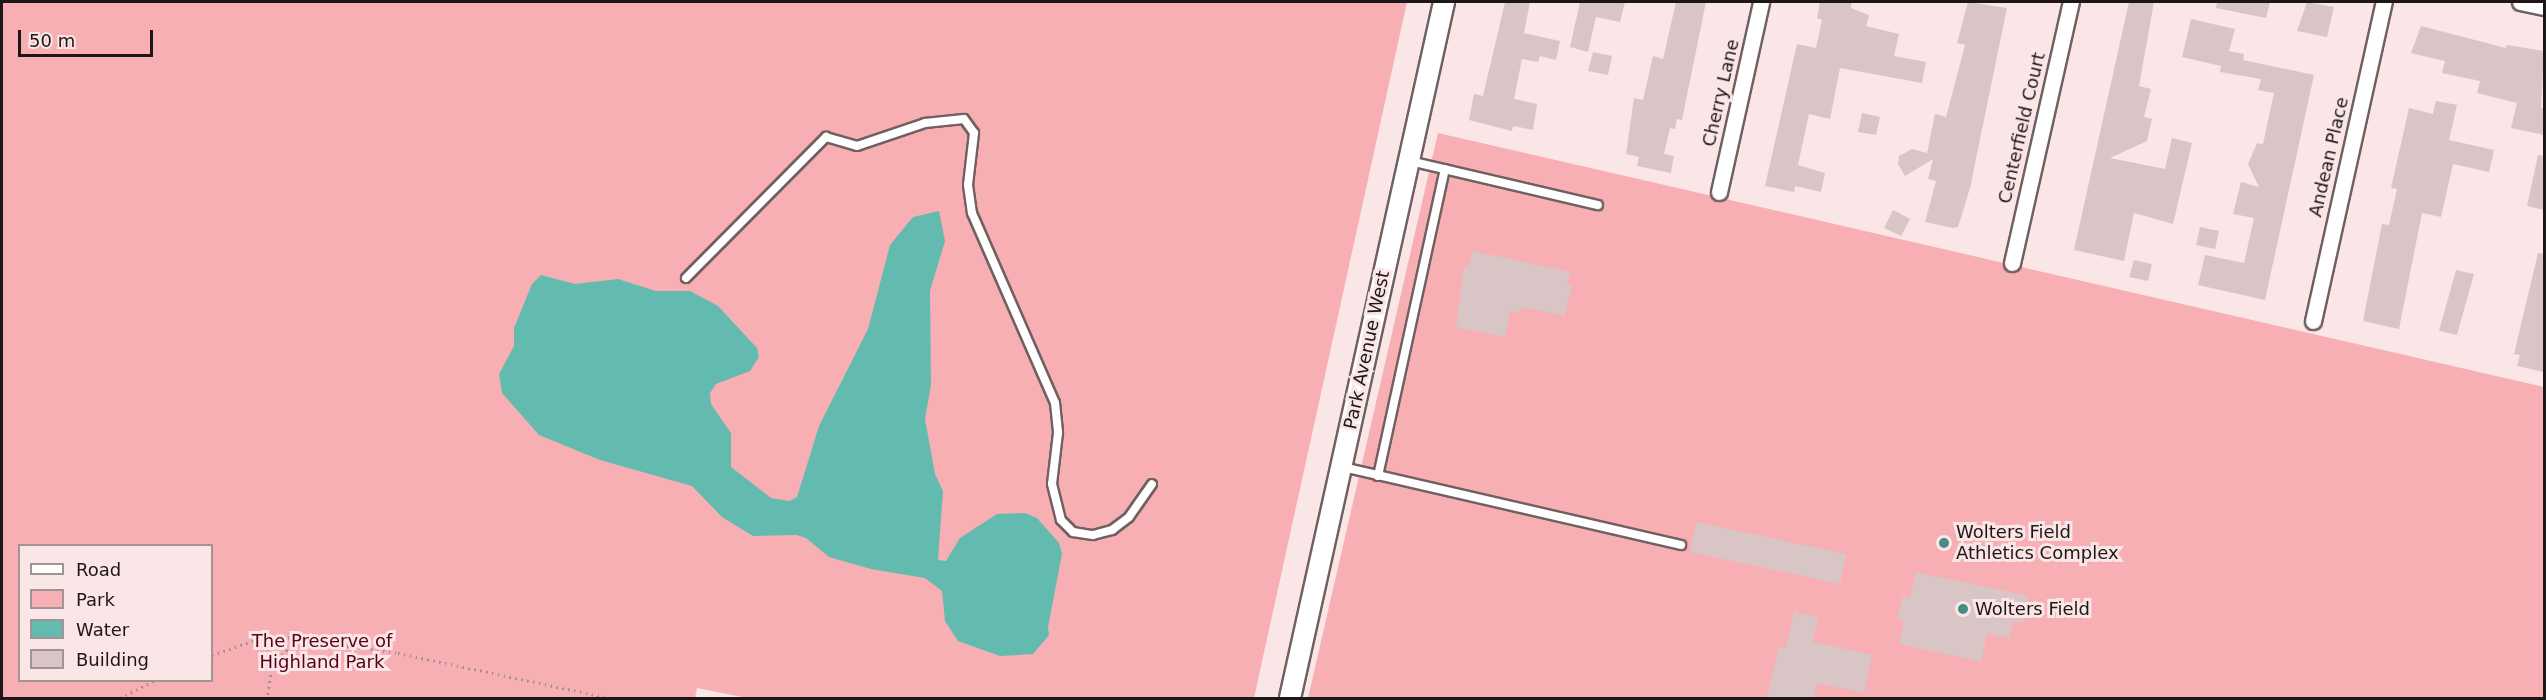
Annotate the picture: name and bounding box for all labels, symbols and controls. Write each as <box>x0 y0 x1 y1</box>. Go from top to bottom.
scale bar <box>21 18 156 56</box>
text: 50 m <box>29 30 75 51</box>
street label: Cherry Lane <box>1698 37 1744 149</box>
street label: Centerfield Court <box>1994 50 2050 206</box>
street label: Andean Place <box>2305 95 2353 219</box>
street label: Park Avenue West <box>1340 269 1394 431</box>
place label: Wolters Field Athletics Complex <box>1956 522 2119 564</box>
marker: Wolters Field Athletics Complex <box>1937 536 1951 550</box>
legend <box>18 544 213 682</box>
text: Road <box>76 559 121 580</box>
text: Park <box>76 589 115 610</box>
place label: Wolters Field <box>1975 598 2090 620</box>
marker: Wolters Field <box>1956 602 1970 616</box>
text: Water <box>76 619 129 640</box>
park label: The Preserve of Highland Park <box>252 631 392 674</box>
text: Building <box>76 649 149 670</box>

